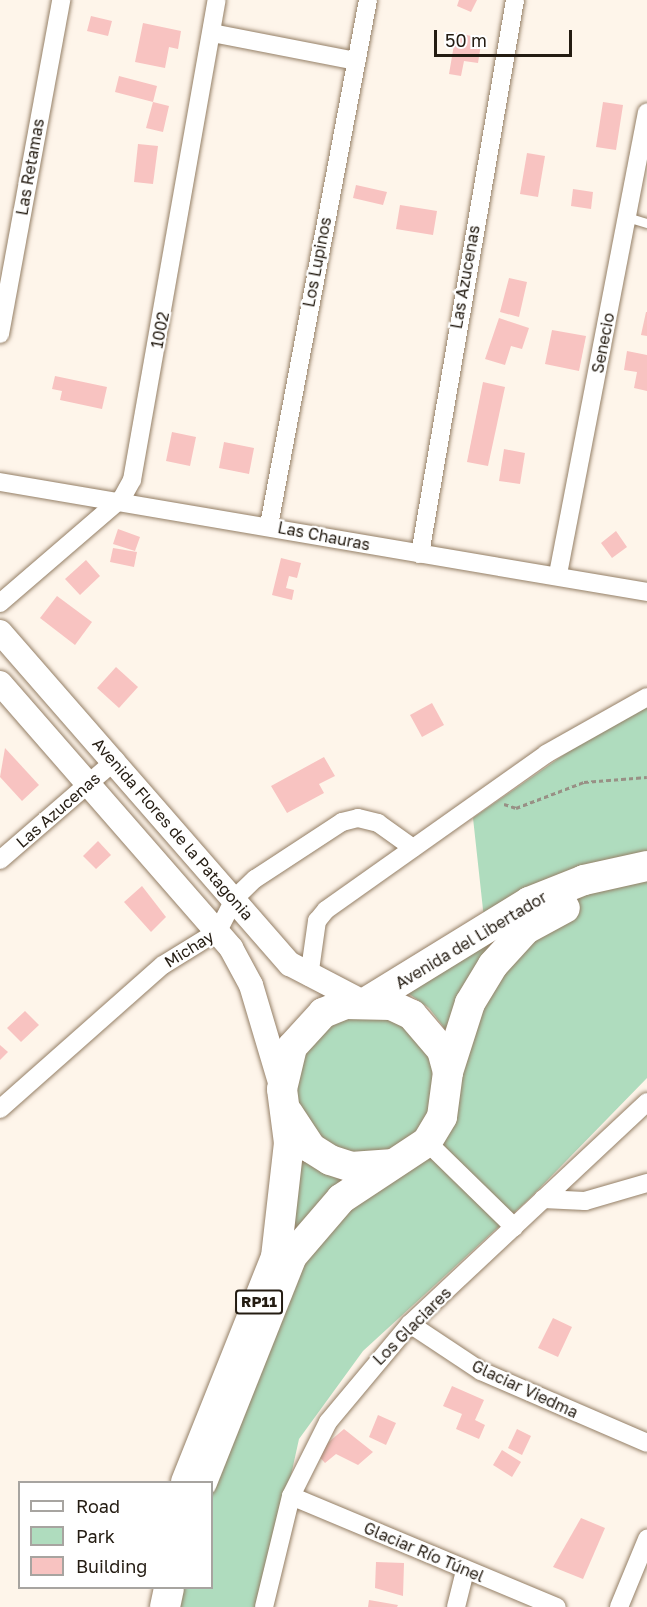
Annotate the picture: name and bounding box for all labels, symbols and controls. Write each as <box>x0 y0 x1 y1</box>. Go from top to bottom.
scale bar <box>437 18 575 56</box>
text: 50 m <box>445 29 487 51</box>
street label: Las Retamas <box>12 117 48 217</box>
street label: Los Lupinos <box>299 215 335 309</box>
street label: Las Azucenas <box>446 224 484 330</box>
street label: 1002 <box>147 310 173 350</box>
street label: Senecio <box>588 311 618 375</box>
street label: Las Chauras <box>276 518 372 554</box>
street label: Avenida Flores de la Patagonia <box>89 734 257 924</box>
street label: Las Azucenas <box>12 768 104 852</box>
street label: Avenida del Libertador <box>392 887 550 993</box>
street label: Michay <box>161 926 217 972</box>
street label: Los Glaciares <box>369 1283 455 1369</box>
road number: RP11 <box>235 1290 283 1314</box>
street label: Glaciar Viedma <box>469 1356 581 1422</box>
legend <box>18 1481 213 1589</box>
text: Road <box>76 1495 120 1517</box>
street label: Glaciar Río Túnel <box>361 1518 487 1586</box>
text: Park <box>76 1525 115 1547</box>
text: Building <box>76 1555 147 1577</box>

